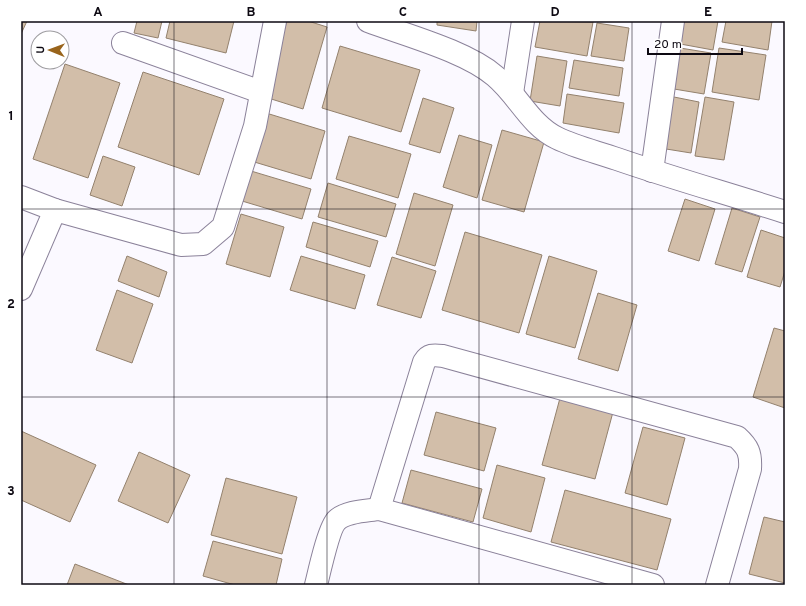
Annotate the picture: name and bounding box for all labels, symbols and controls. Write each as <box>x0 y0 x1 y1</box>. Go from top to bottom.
text: A <box>93 5 103 21</box>
text: B <box>247 5 256 21</box>
text: C <box>399 5 407 21</box>
text: D <box>550 5 560 21</box>
text: E <box>704 5 712 21</box>
north arrow <box>30 30 70 70</box>
scale bar <box>648 30 742 56</box>
text: 20 m <box>654 37 682 53</box>
text: U <box>34 46 48 54</box>
text: 1 <box>8 109 14 125</box>
text: 2 <box>7 297 15 313</box>
text: 3 <box>7 484 15 500</box>

